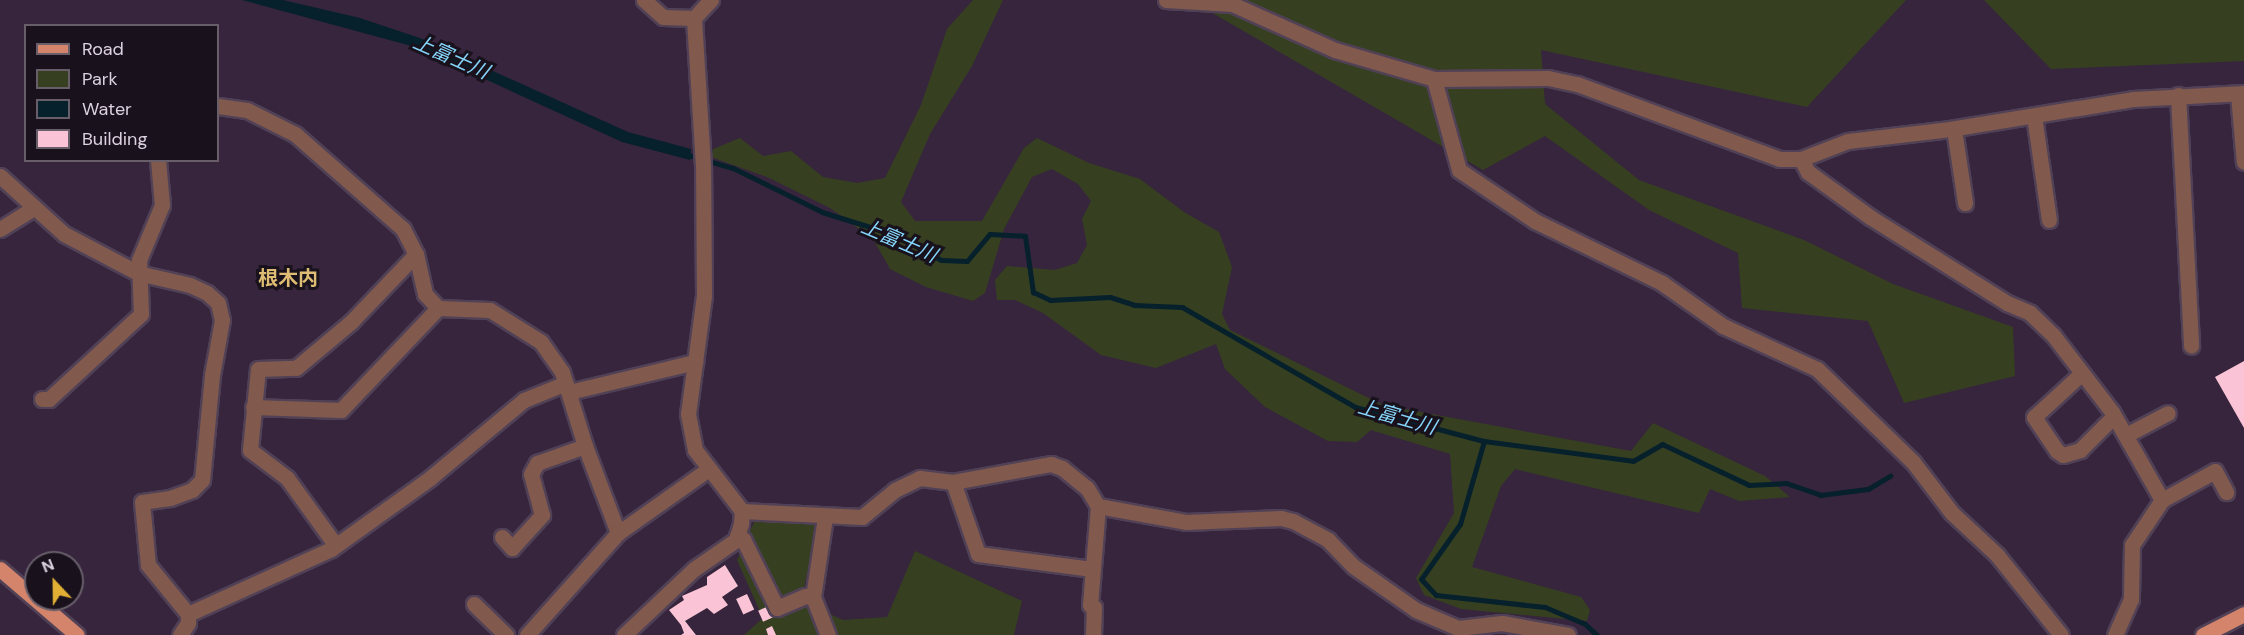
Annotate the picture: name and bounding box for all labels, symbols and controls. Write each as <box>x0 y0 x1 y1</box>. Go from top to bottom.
legend <box>24 24 219 162</box>
water label: 上富士川 <box>410 30 492 84</box>
text: Road <box>82 37 124 61</box>
text: Park <box>82 67 118 91</box>
text: Water <box>82 97 132 121</box>
text: Building <box>82 127 147 151</box>
water label: 上富士川 <box>857 214 941 268</box>
district label: 根木内 <box>258 266 318 290</box>
water label: 上富士川 <box>1355 394 1439 440</box>
north arrow <box>24 551 84 611</box>
text: N <box>38 554 57 578</box>

